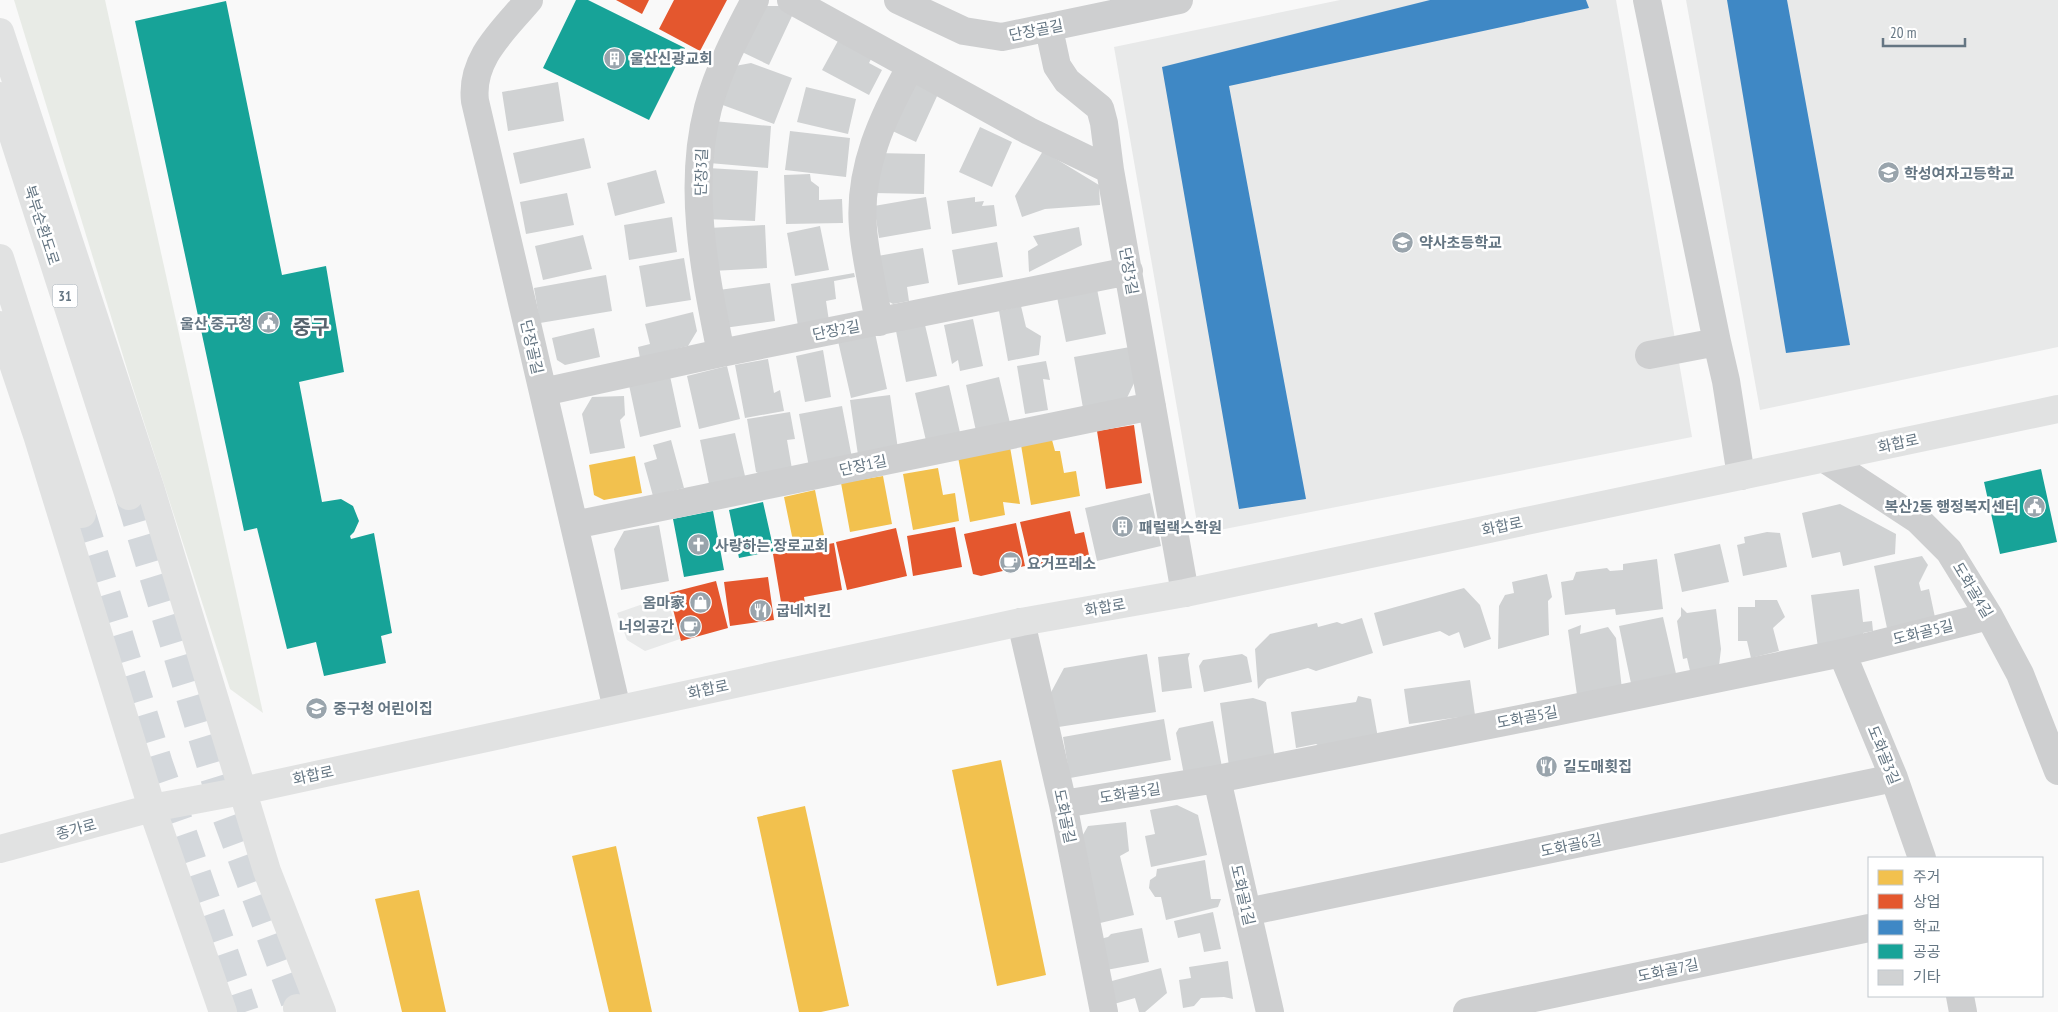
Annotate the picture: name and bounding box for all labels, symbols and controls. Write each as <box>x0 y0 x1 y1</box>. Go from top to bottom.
street label: 단장골길 <box>1007 15 1065 45</box>
scale bar <box>1883 15 1966 47</box>
text: 20 m <box>1890 23 1916 42</box>
building icon: 울산신광교회 <box>602 46 626 70</box>
place label: 울산신광교회 <box>630 49 713 68</box>
street label: 단장3길 <box>691 148 711 196</box>
school or university icon: 학성여자고등학교 <box>1876 161 1900 185</box>
place label: 학성여자고등학교 <box>1904 164 2015 183</box>
street label: 북부순환도로 <box>20 183 64 267</box>
school or university icon: 약사초등학교 <box>1391 230 1415 254</box>
place label: 약사초등학교 <box>1419 233 1502 252</box>
street label: 단장3길 <box>1115 246 1143 296</box>
road number: 31 <box>52 284 78 308</box>
public building icon: 울산 중구청 <box>256 311 280 335</box>
place label: 울산 중구청 <box>180 314 252 333</box>
district label: 중구 <box>293 314 329 340</box>
street label: 단장2길 <box>811 316 861 344</box>
street label: 단장골길 <box>517 318 547 376</box>
street label: 화합로 <box>1876 429 1920 457</box>
street label: 단장1길 <box>837 451 889 479</box>
public building icon: 복산2동 행정복지센터 <box>2023 494 2047 518</box>
place label: 복산2동 행정복지센터 <box>1885 497 2019 516</box>
street label: 화합로 <box>1480 512 1524 540</box>
building icon: 패럴랙스학원 <box>1111 515 1135 539</box>
place label: 패럴랙스학원 <box>1139 518 1222 537</box>
church icon: 사랑하는 장로교회 <box>687 533 711 557</box>
place label: 사랑하는 장로교회 <box>715 536 828 555</box>
cafe icon: 요거프레소 <box>999 551 1023 575</box>
place label: 요거프레소 <box>1027 554 1096 573</box>
street label: 도화골4길 <box>1949 559 1997 621</box>
shop icon: 옴마家 <box>689 590 713 614</box>
place label: 옴마家 <box>642 593 685 612</box>
street label: 화합로 <box>1083 594 1127 620</box>
restaurant icon: 굽네치킨 <box>748 598 772 622</box>
place label: 굽네치킨 <box>776 601 831 620</box>
cafe icon: 너의공간 <box>678 614 702 638</box>
street label: 도화골5길 <box>1891 615 1955 649</box>
place label: 너의공간 <box>619 617 674 636</box>
street label: 화합로 <box>686 675 730 703</box>
school or university icon: 중구청 어린이집 <box>305 696 329 720</box>
place label: 중구청 어린이집 <box>333 699 433 718</box>
street label: 도화골5길 <box>1495 702 1559 732</box>
street label: 도화골3길 <box>1864 723 1904 787</box>
restaurant icon: 길도매횟집 <box>1535 754 1559 778</box>
place label: 길도매횟집 <box>1563 757 1632 776</box>
street label: 화합로 <box>291 761 335 789</box>
street label: 도화골5길 <box>1098 779 1162 807</box>
street label: 도화골길 <box>1050 787 1080 845</box>
street label: 종가로 <box>54 814 98 844</box>
street label: 도화골6길 <box>1539 829 1603 861</box>
legend <box>1868 857 2043 997</box>
street label: 도화골1길 <box>1227 863 1259 927</box>
text: 주거 <box>1913 867 1941 886</box>
text: 상업 <box>1913 892 1941 911</box>
text: 학교 <box>1913 917 1941 936</box>
text: 공공 <box>1913 942 1941 961</box>
street label: 도화골7길 <box>1636 954 1700 986</box>
text: 기타 <box>1913 967 1941 986</box>

